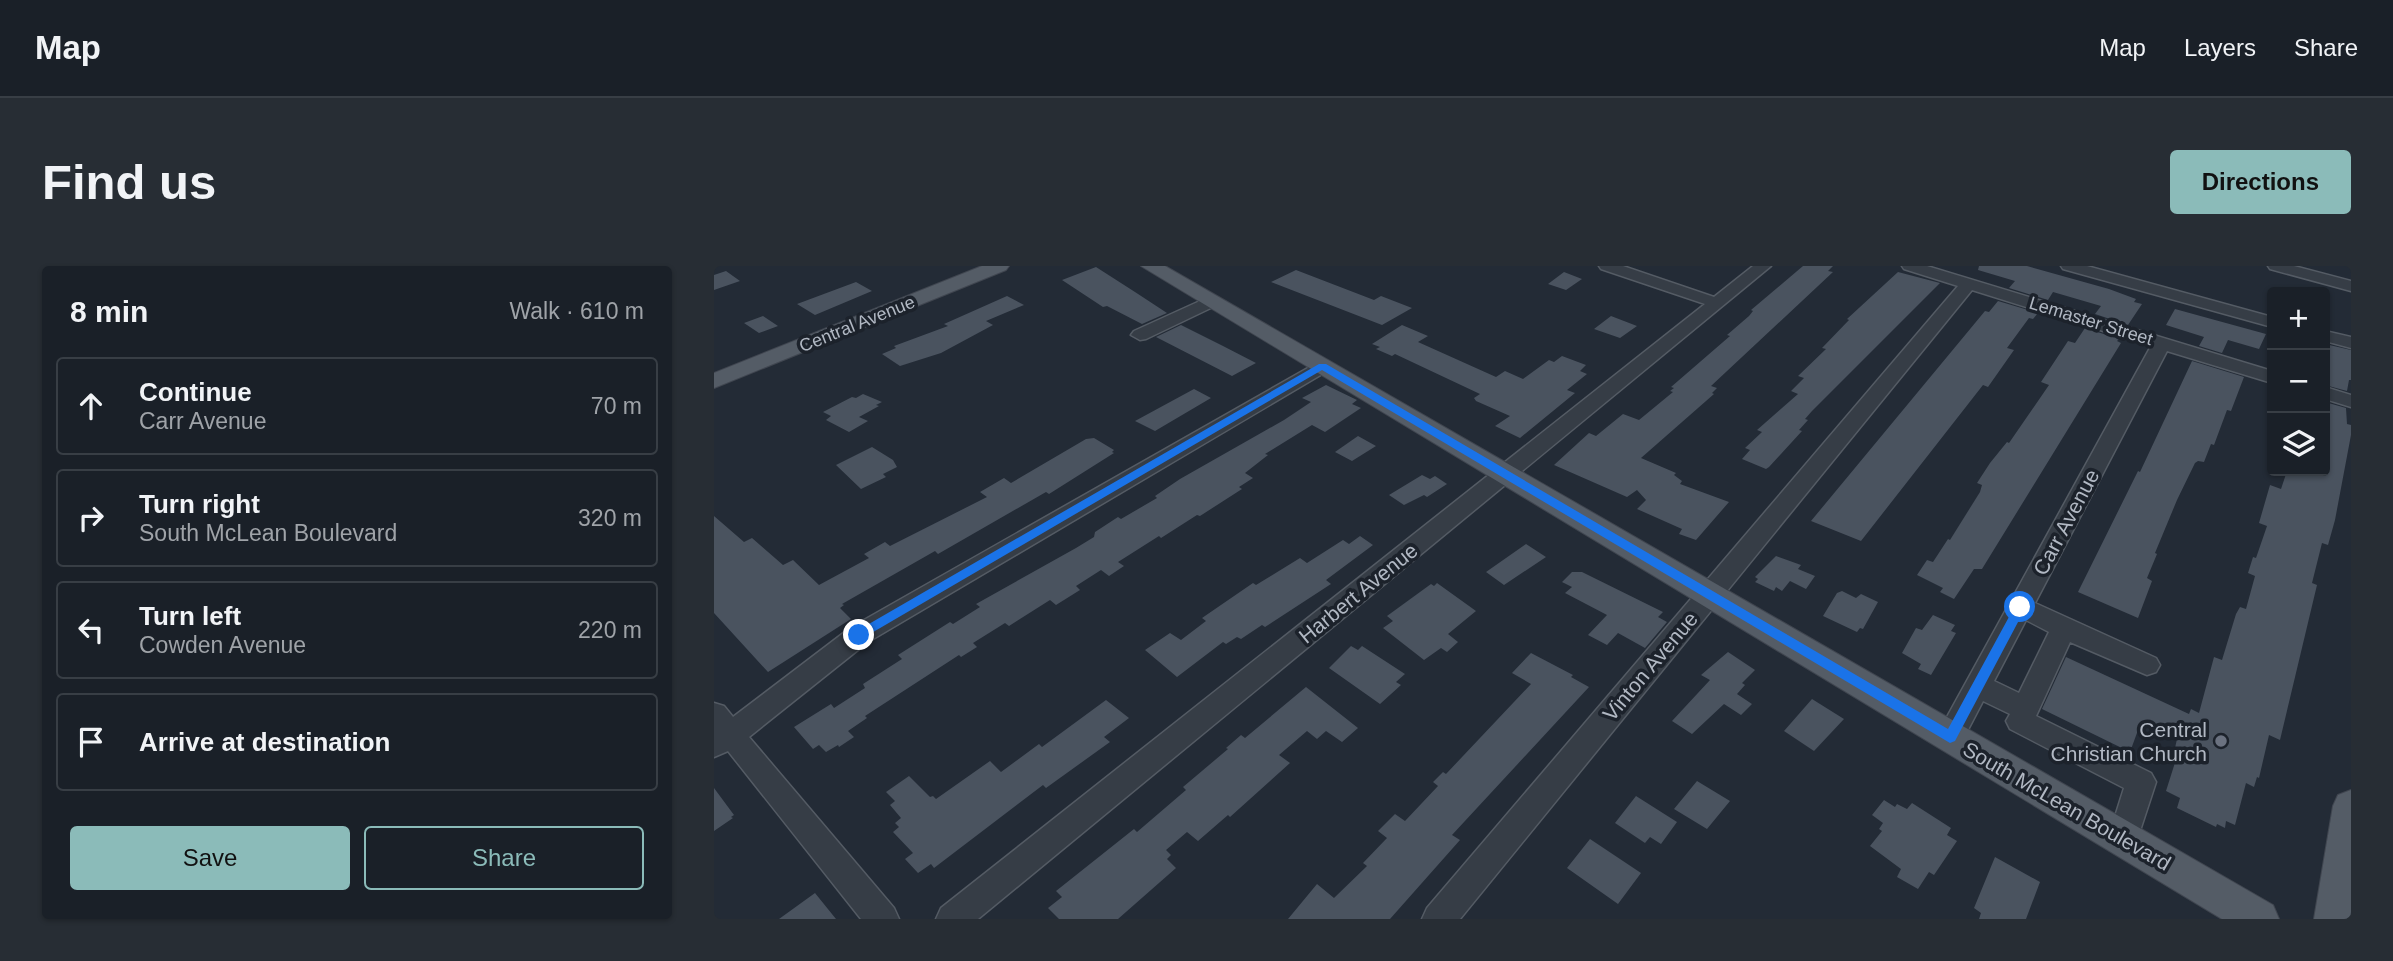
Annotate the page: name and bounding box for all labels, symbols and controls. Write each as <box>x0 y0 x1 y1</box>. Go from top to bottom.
text: Map <box>35 29 101 66</box>
text: Map <box>2099 34 2146 61</box>
text: Layers <box>2184 34 2256 61</box>
text: Share <box>2294 34 2358 61</box>
button: Directions <box>2170 150 2351 214</box>
text: Find us <box>42 155 216 209</box>
map controls <box>2267 287 2330 476</box>
button: + <box>2267 287 2330 350</box>
street label: Central Avenue <box>796 292 918 356</box>
street label: Lemaster Street <box>2027 293 2155 349</box>
text: 8 min <box>70 295 148 328</box>
text: Walk · 610 m <box>509 298 644 324</box>
button: − <box>2267 350 2330 413</box>
text: Continue <box>139 377 252 407</box>
icon: ahead <box>72 387 110 425</box>
text: 70 m <box>591 393 642 419</box>
text: Carr Avenue <box>139 408 266 434</box>
button: layers <box>2267 413 2330 476</box>
street label: Carr Avenue <box>2029 465 2103 579</box>
text: Turn right <box>139 489 260 519</box>
icon: right <box>72 499 110 537</box>
text: 320 m <box>578 505 642 531</box>
text: South McLean Boulevard <box>139 520 397 546</box>
street label: Harbert Avenue <box>1294 538 1422 648</box>
route start <box>2004 591 2035 622</box>
text: Turn left <box>139 601 241 631</box>
street label: Vinton Avenue <box>1598 607 1702 725</box>
icon: left <box>72 611 110 649</box>
text: 220 m <box>578 617 642 643</box>
route end <box>843 619 874 650</box>
text: Cowden Avenue <box>139 632 306 658</box>
place label: Central Christian Church <box>2051 718 2207 765</box>
icon: arrive <box>72 723 110 761</box>
text: Arrive at destination <box>139 727 390 757</box>
marker: Central Christian Church <box>2213 733 2229 749</box>
street label: South McLean Boulevard <box>1959 737 2175 875</box>
button: Save <box>70 826 350 890</box>
button: Share <box>364 826 644 890</box>

